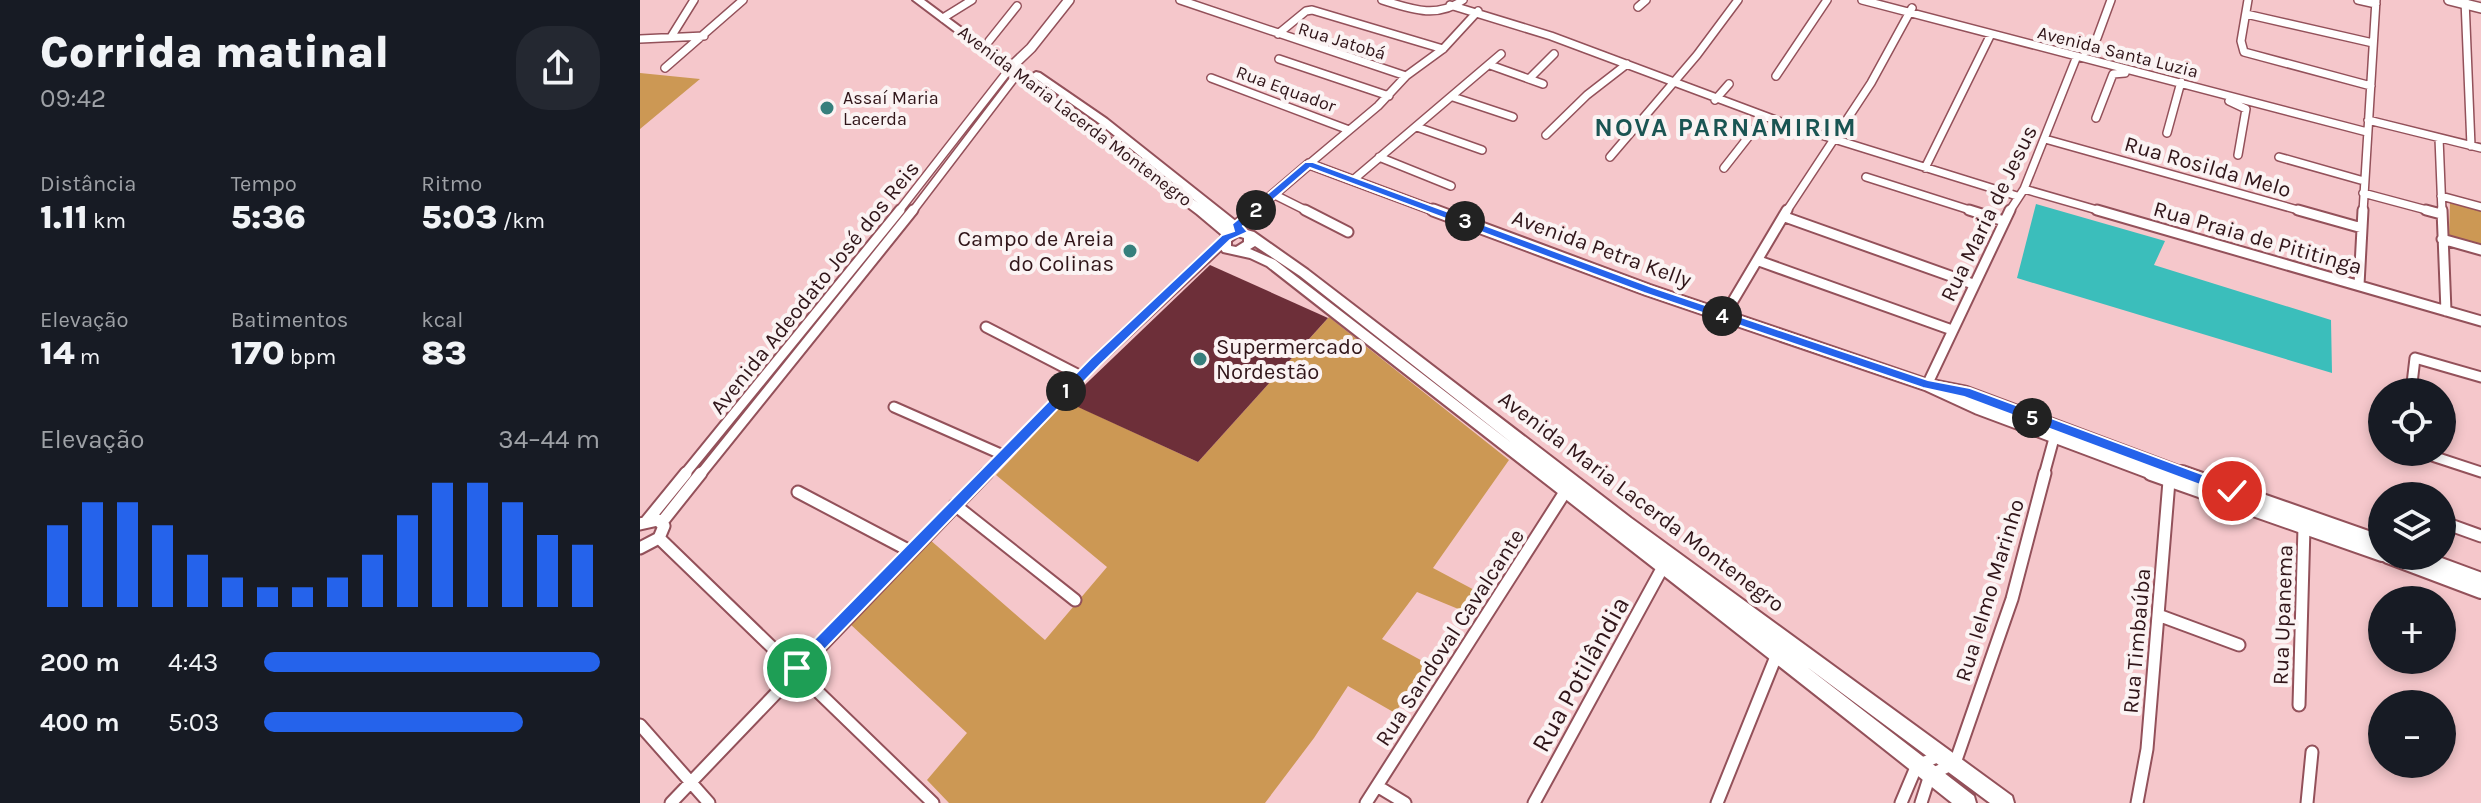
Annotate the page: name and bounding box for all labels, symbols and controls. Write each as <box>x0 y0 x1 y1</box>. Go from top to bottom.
street label: Rua Jatobá <box>1296 17 1388 65</box>
street label: Avenida Maria Lacerda Montenegro <box>954 21 1196 211</box>
street label: Avenida Santa Luzia <box>2035 21 2201 83</box>
button: share <box>516 26 600 110</box>
text: Corrida matinal <box>40 27 389 78</box>
street label: Rua Equador <box>1233 61 1339 117</box>
text: 09:42 <box>40 83 106 114</box>
place label: Assaí Maria Lacerda <box>843 87 939 130</box>
marker: Assaí Maria Lacerda <box>818 99 836 117</box>
district label: NOVA PARNAMIRIM <box>1594 112 1858 143</box>
street label: Rua Maria de Jesus <box>1935 121 2043 306</box>
street label: Rua Rosilda Melo <box>2121 131 2294 203</box>
street label: Avenida Adeodato José dos Reis <box>705 156 925 419</box>
text: Distância <box>40 171 136 197</box>
text: Tempo <box>231 171 297 197</box>
text: Ritmo <box>421 171 482 197</box>
pin: 2 <box>1236 190 1276 230</box>
street label: Rua Praia de Pititinga <box>2150 196 2365 280</box>
text: 1.11 <box>40 197 88 237</box>
text: 5:36 <box>231 197 306 237</box>
text: 5:03 <box>421 197 497 237</box>
text: 2 <box>1249 197 1263 223</box>
pin: 3 <box>1445 201 1485 241</box>
street label: Avenida Petra Kelly <box>1508 204 1695 293</box>
text: km <box>88 208 126 234</box>
text: /km <box>497 208 545 234</box>
text: 3 <box>1458 208 1472 234</box>
place label: Campo de Areia do Colinas <box>958 226 1114 277</box>
marker: Campo de Areia do Colinas <box>1121 242 1139 260</box>
pin: 4 <box>1702 296 1742 336</box>
text: 4 <box>1715 303 1729 329</box>
text: Elevação <box>40 307 128 333</box>
text: Batimentos <box>231 307 348 333</box>
text: kcal <box>421 307 463 333</box>
text: 14 <box>40 333 75 373</box>
text: 170 <box>231 333 285 373</box>
text: 83 <box>421 333 467 373</box>
place label: Supermercado Nordestão <box>1216 334 1363 385</box>
text: m <box>75 344 100 370</box>
text: bpm <box>285 344 336 370</box>
marker: Supermercado Nordestão <box>1191 350 1209 368</box>
pin: 1 <box>1046 371 1086 411</box>
text: 1 <box>1062 378 1070 404</box>
map controls <box>2368 378 2456 778</box>
button: locate <box>2368 378 2456 466</box>
street label: Avenida Maria Lacerda Montenegro <box>1493 386 1789 618</box>
pin: 5 <box>2012 398 2052 438</box>
text: 5 <box>2026 405 2038 431</box>
text: Elevação <box>40 424 145 455</box>
text: 34–44 m <box>498 424 600 455</box>
pin <box>2198 457 2266 525</box>
icon: check <box>2210 469 2254 513</box>
button: layers <box>2368 482 2456 570</box>
street label: Rua Ielmo Marinho <box>1950 496 2030 685</box>
street label: Rua Sandoval Cavalcante <box>1370 524 1530 751</box>
street label: Rua Upanema <box>2268 544 2298 686</box>
street label: Rua Timbaúba <box>2118 567 2156 715</box>
button: + <box>2368 586 2456 674</box>
street label: Rua Potilândia <box>1525 591 1636 757</box>
pin <box>763 634 831 702</box>
icon: arrive <box>775 646 819 690</box>
text: 200 m <box>40 647 120 678</box>
text: 4:43 <box>168 647 218 678</box>
button: − <box>2368 690 2456 778</box>
text: 400 m <box>40 707 120 738</box>
text: 5:03 <box>168 707 219 738</box>

